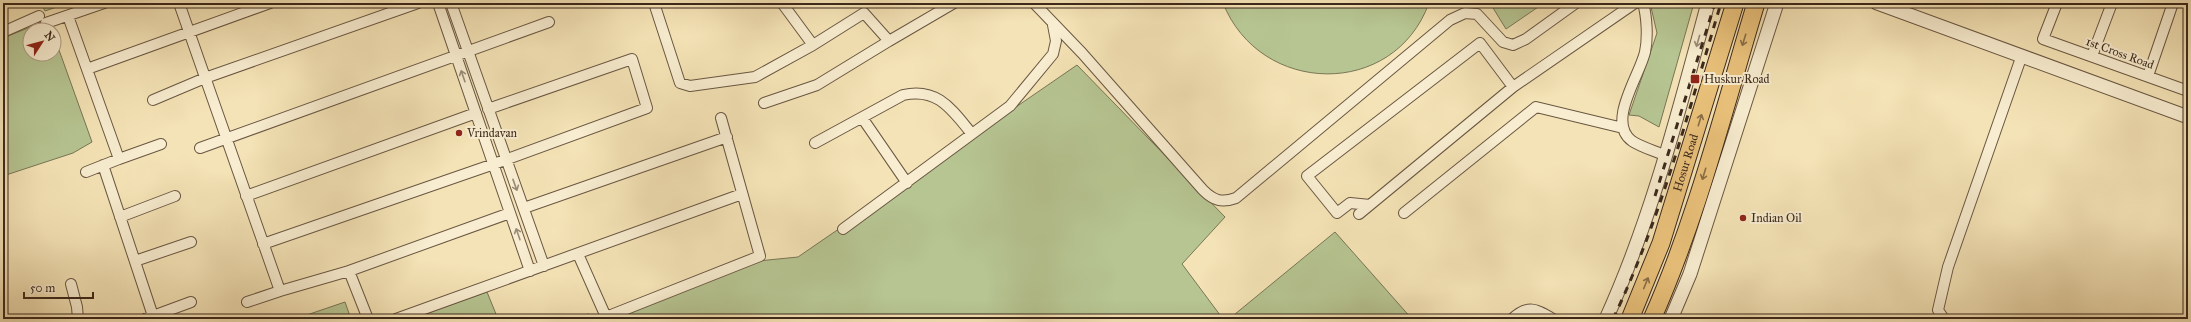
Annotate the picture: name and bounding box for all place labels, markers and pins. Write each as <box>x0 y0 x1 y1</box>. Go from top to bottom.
place label: Huskur Road <box>1704 72 1770 86</box>
marker: Huskur Road <box>1689 73 1701 85</box>
place label: Vrindavan <box>466 126 518 140</box>
marker: Vrindavan <box>454 128 464 138</box>
place label: Indian Oil <box>1751 211 1803 225</box>
marker: Indian Oil <box>1738 213 1748 223</box>

